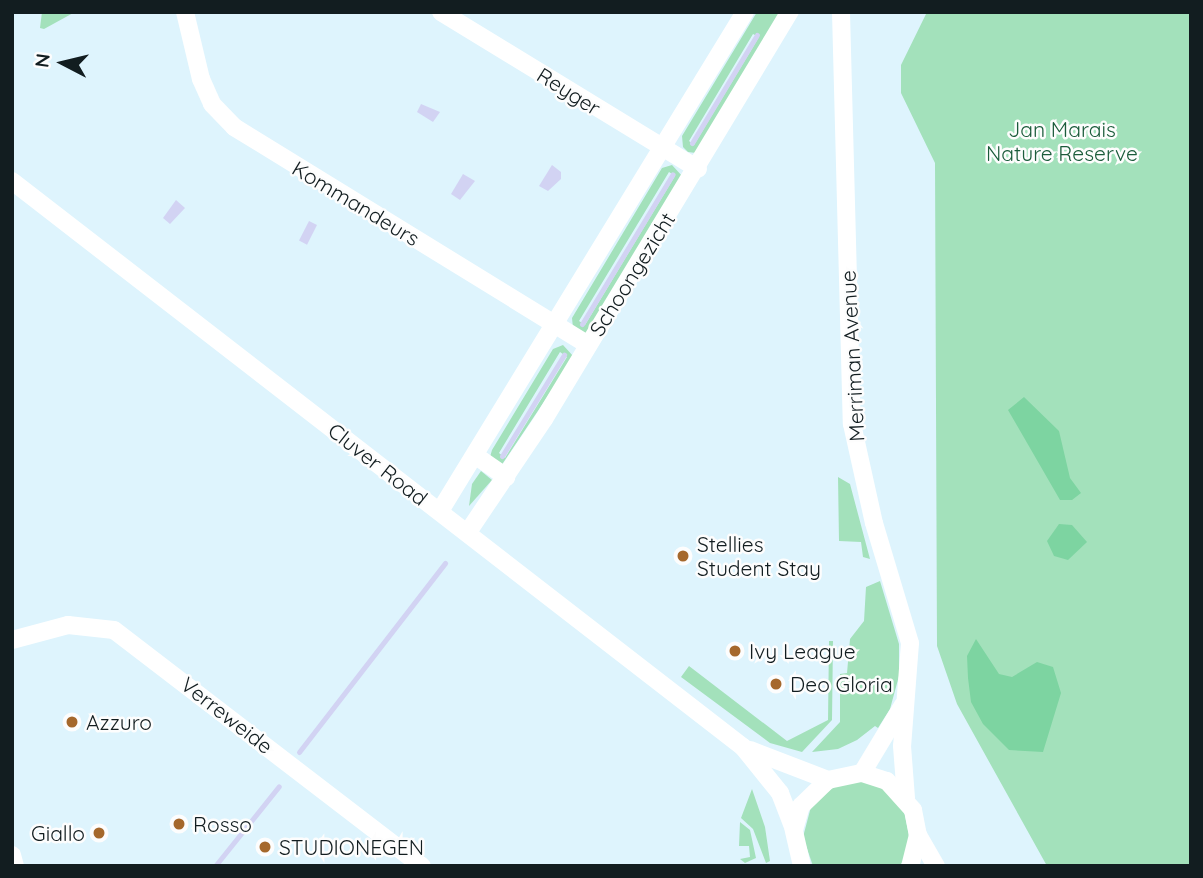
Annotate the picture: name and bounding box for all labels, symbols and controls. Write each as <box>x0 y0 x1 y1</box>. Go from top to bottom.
north arrow <box>28 28 98 98</box>
text: N <box>29 52 55 69</box>
street label: Reyger <box>533 62 605 120</box>
park label: Jan Marais Nature Reserve <box>986 116 1138 166</box>
street label: Kommandeurs <box>288 155 424 251</box>
street label: Schoongezicht <box>584 207 680 341</box>
street label: Merriman Avenue <box>835 270 869 442</box>
street label: Cluver Road <box>323 417 433 511</box>
place label: Stellies Student Stay <box>697 531 821 581</box>
marker: Stellies Student Stay <box>675 548 691 564</box>
place label: Ivy League <box>749 638 856 664</box>
marker: Ivy League <box>727 643 743 659</box>
street label: Verreweide <box>176 671 278 759</box>
place label: Deo Gloria <box>790 671 893 697</box>
marker: Deo Gloria <box>768 676 784 692</box>
place label: Azzuro <box>86 709 152 735</box>
marker: Azzuro <box>64 714 80 730</box>
place label: Rosso <box>193 811 252 837</box>
marker: Rosso <box>171 816 187 832</box>
place label: Giallo <box>31 820 85 846</box>
marker: Giallo <box>91 825 107 841</box>
place label: STUDIONEGEN <box>279 834 424 860</box>
marker: STUDIONEGEN <box>257 839 273 855</box>

